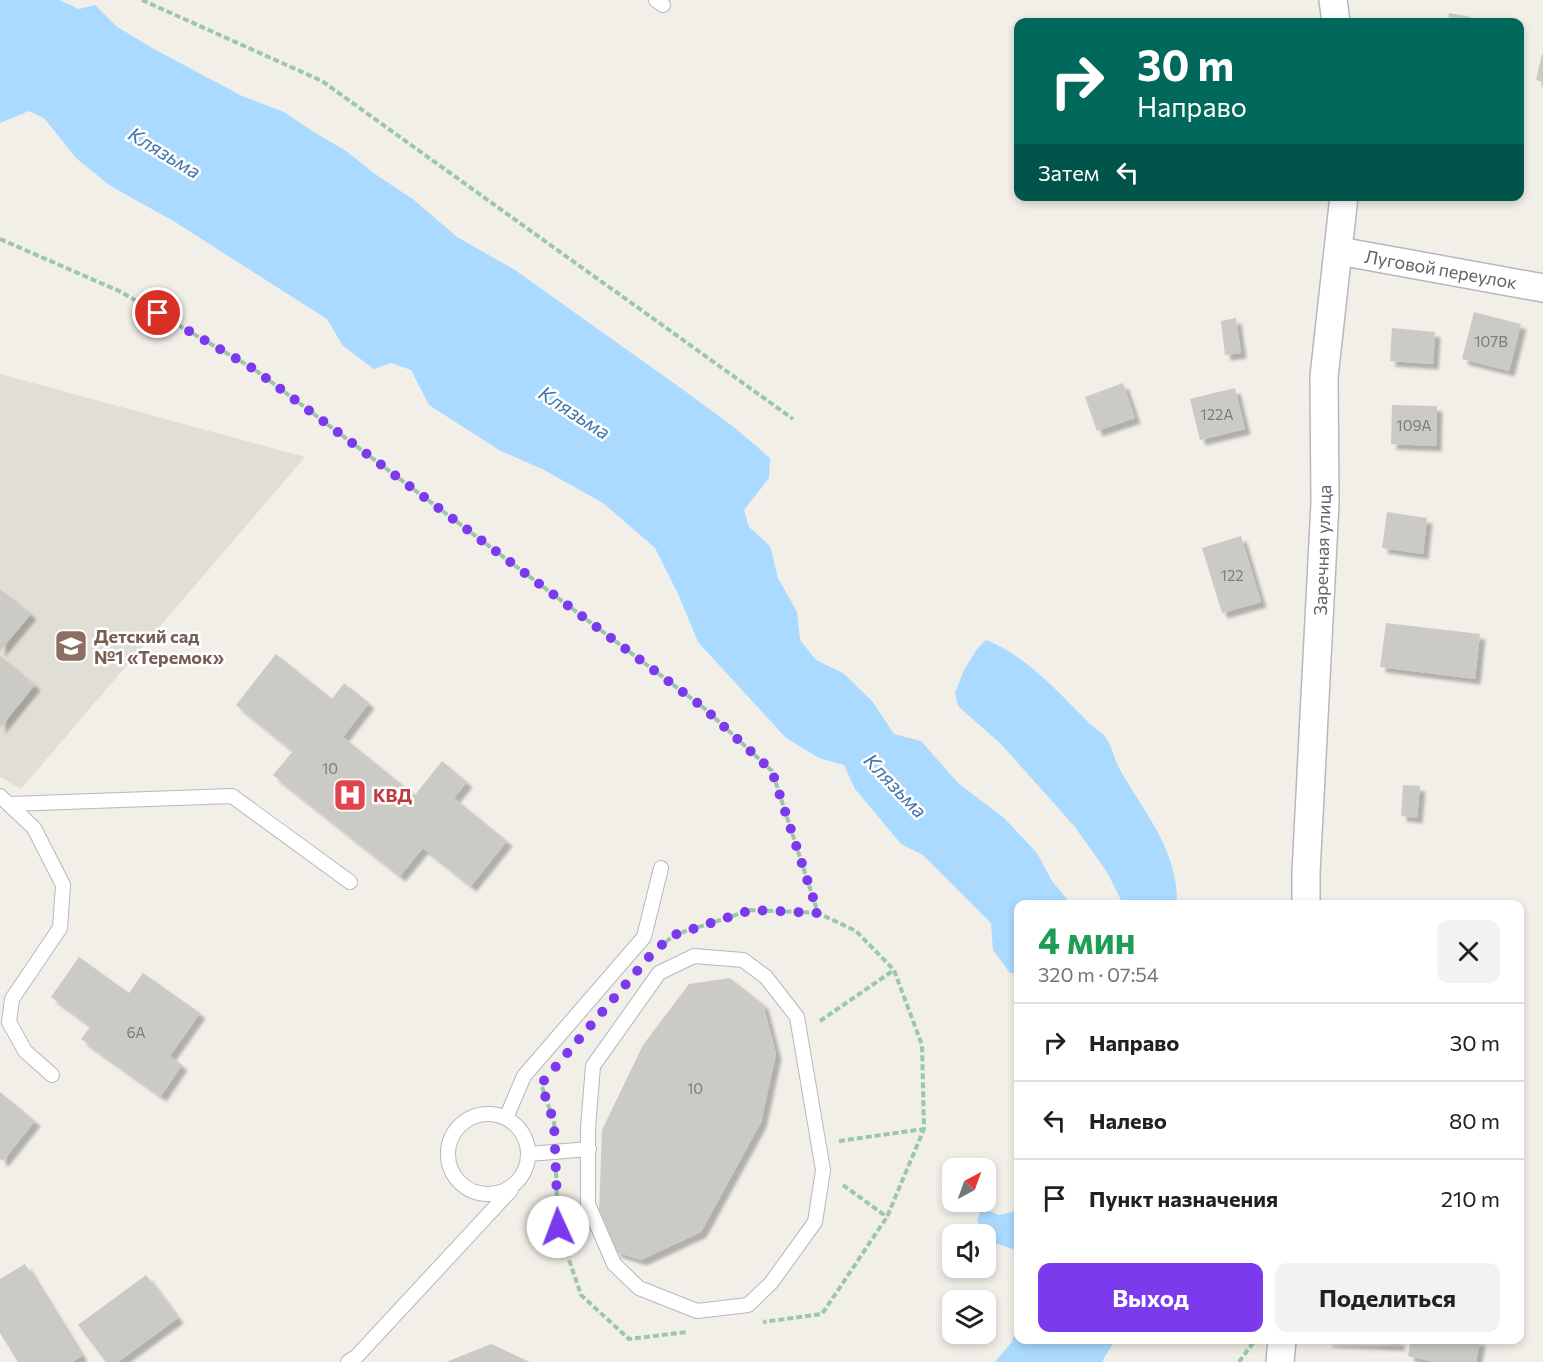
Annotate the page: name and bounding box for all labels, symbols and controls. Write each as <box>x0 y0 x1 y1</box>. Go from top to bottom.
text: 30 m <box>1137 38 1234 90</box>
icon: right <box>1038 42 1116 120</box>
text: Направо <box>1137 90 1247 123</box>
water label: Клязьма <box>125 121 205 183</box>
icon: left <box>1111 156 1144 189</box>
text: Затем <box>1038 159 1099 186</box>
street label: Луговой переулок <box>1363 245 1519 293</box>
pin <box>132 287 183 338</box>
icon: arrive <box>141 296 174 329</box>
house number: 107В <box>1474 332 1508 350</box>
water label: Клязьма <box>535 380 615 444</box>
house number: 122А <box>1200 405 1234 423</box>
house number: 109А <box>1396 416 1432 434</box>
street label: Заречная улица <box>1309 484 1335 616</box>
house number: 122 <box>1220 566 1244 584</box>
place label: Детский сад №1 «Теремок» <box>94 625 224 668</box>
school or university icon: Детский сад №1 «Теремок» <box>53 628 89 664</box>
water label: Клязьма <box>860 748 932 822</box>
house number: 10 <box>322 759 338 777</box>
hospital icon: КВД <box>332 777 368 813</box>
place label: КВД <box>373 784 413 806</box>
text: 4 мин <box>1038 917 1135 961</box>
button: close <box>1437 920 1500 983</box>
text: 320 m · 07:54 <box>1038 962 1159 986</box>
house number: 6А <box>126 1023 146 1041</box>
icon: right <box>1038 1026 1071 1059</box>
text: Направо <box>1089 1029 1179 1056</box>
text: 30 m <box>1450 1029 1500 1056</box>
house number: 10 <box>687 1079 703 1097</box>
icon: left <box>1038 1104 1071 1137</box>
text: Налево <box>1089 1107 1167 1134</box>
text: 80 m <box>1449 1107 1500 1134</box>
north arrow <box>942 1158 996 1212</box>
map controls <box>942 1158 996 1344</box>
icon: arrive <box>1038 1182 1071 1215</box>
text: Пункт назначения <box>1089 1185 1278 1212</box>
text: 210 m <box>1441 1185 1500 1212</box>
position arrow <box>526 1195 590 1259</box>
button: sound <box>942 1224 996 1278</box>
button: Выход <box>1038 1263 1263 1332</box>
button: Поделиться <box>1275 1263 1500 1332</box>
button: layers <box>942 1290 996 1344</box>

